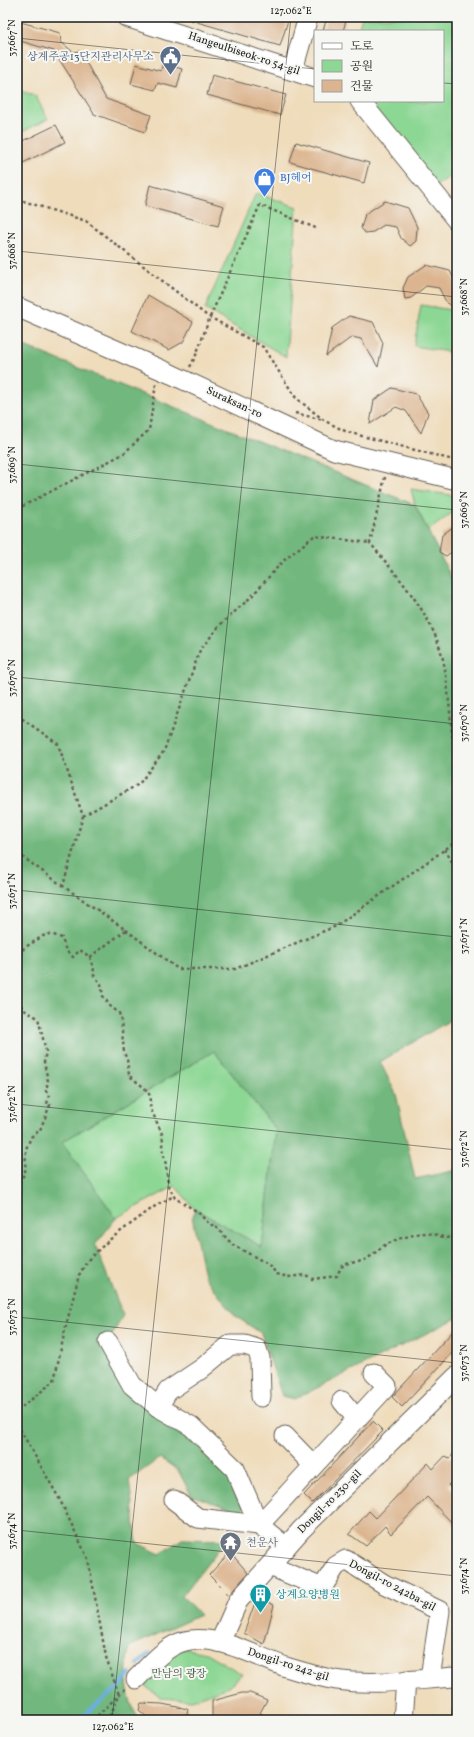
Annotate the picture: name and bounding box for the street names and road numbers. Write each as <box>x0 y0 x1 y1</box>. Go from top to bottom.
street label: Hangeulbiseok-ro 54-gil <box>186 29 302 79</box>
street label: Suraksan-ro <box>204 383 265 423</box>
street label: Dongil-ro 230-gil <box>295 1467 365 1537</box>
street label: Dongil-ro 242ba-gil <box>346 1557 438 1615</box>
street label: Dongil-ro 242-gil <box>245 1645 331 1685</box>

